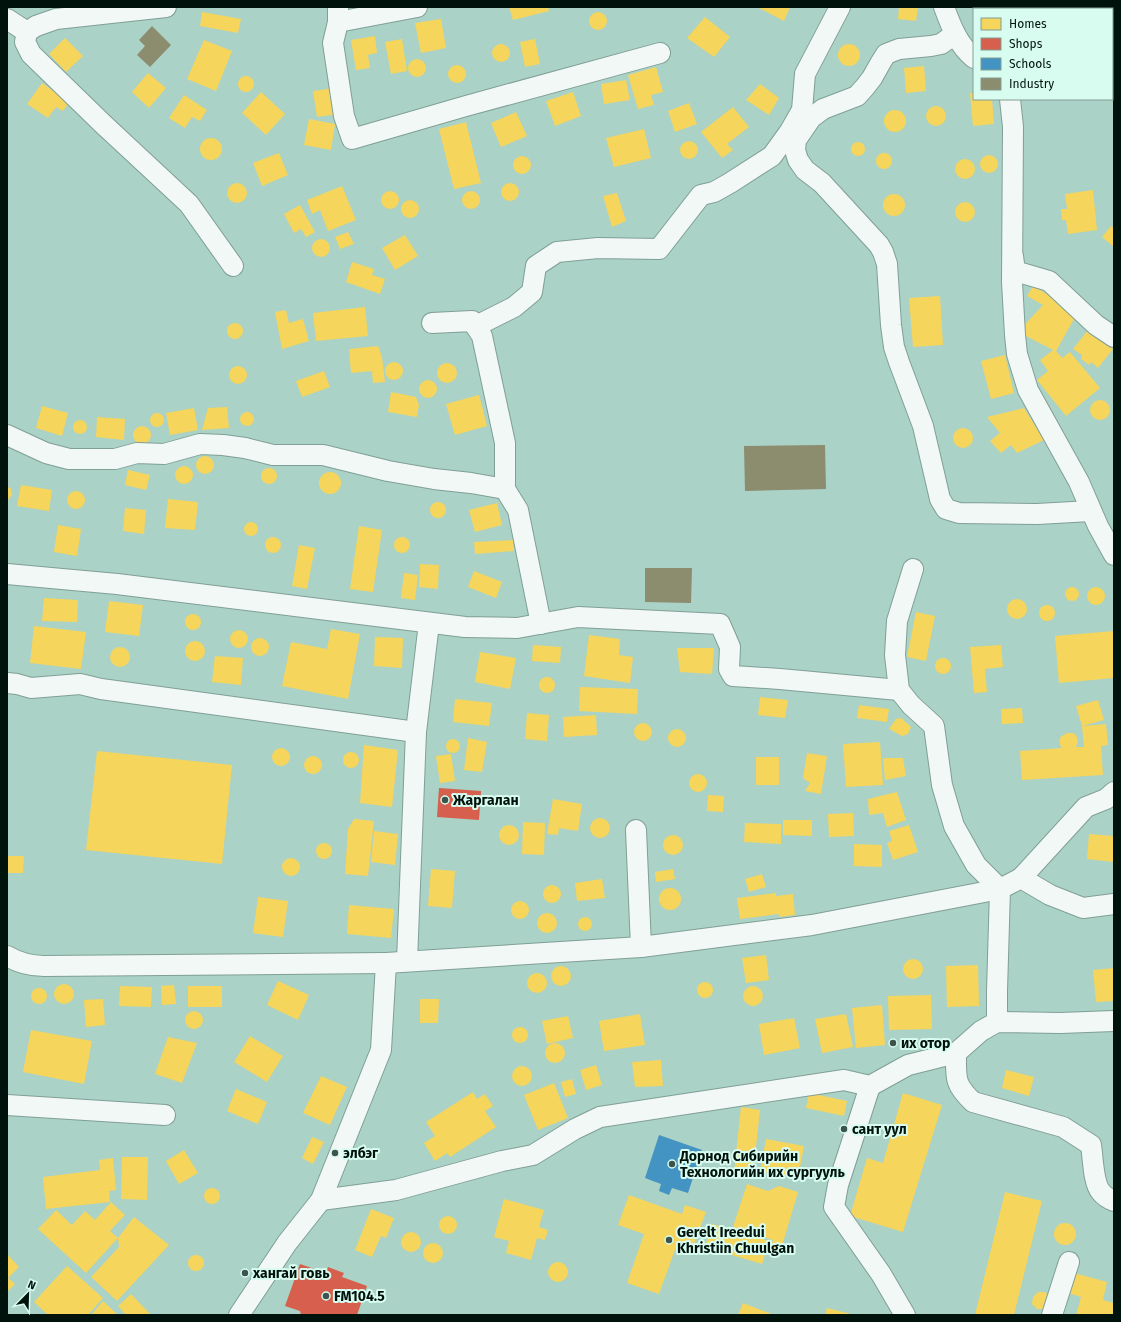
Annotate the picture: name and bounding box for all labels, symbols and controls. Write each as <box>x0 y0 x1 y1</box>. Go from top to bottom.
legend <box>973 8 1113 100</box>
text: Homes <box>1009 17 1047 31</box>
text: Shops <box>1009 37 1043 51</box>
text: Schools <box>1009 57 1052 71</box>
text: Industry <box>1009 77 1054 91</box>
place label: Жаргалан <box>452 792 519 809</box>
marker: Жаргалан <box>440 795 450 805</box>
place label: их отор <box>901 1035 950 1052</box>
marker: их отор <box>888 1038 898 1048</box>
place label: сант уул <box>852 1121 907 1138</box>
marker: сант уул <box>839 1124 849 1134</box>
place label: элбэг <box>343 1145 379 1162</box>
marker: элбэг <box>330 1148 340 1158</box>
place label: Дорнод Сибирийн Технологийн их сургууль <box>679 1148 845 1181</box>
marker: Дорнод Сибирийн Технологийн их сургууль <box>667 1159 677 1169</box>
place label: Gerelt Ireedui Khristiin Chuulgan <box>677 1224 794 1257</box>
marker: Gerelt Ireedui Khristiin Chuulgan <box>664 1235 674 1245</box>
place label: хангай говь <box>252 1265 330 1282</box>
marker: хангай говь <box>240 1268 250 1278</box>
north arrow <box>8 1274 48 1314</box>
text: N <box>26 1278 38 1293</box>
place label: FM104.5 <box>334 1288 385 1305</box>
marker: FM104.5 <box>321 1291 331 1301</box>

